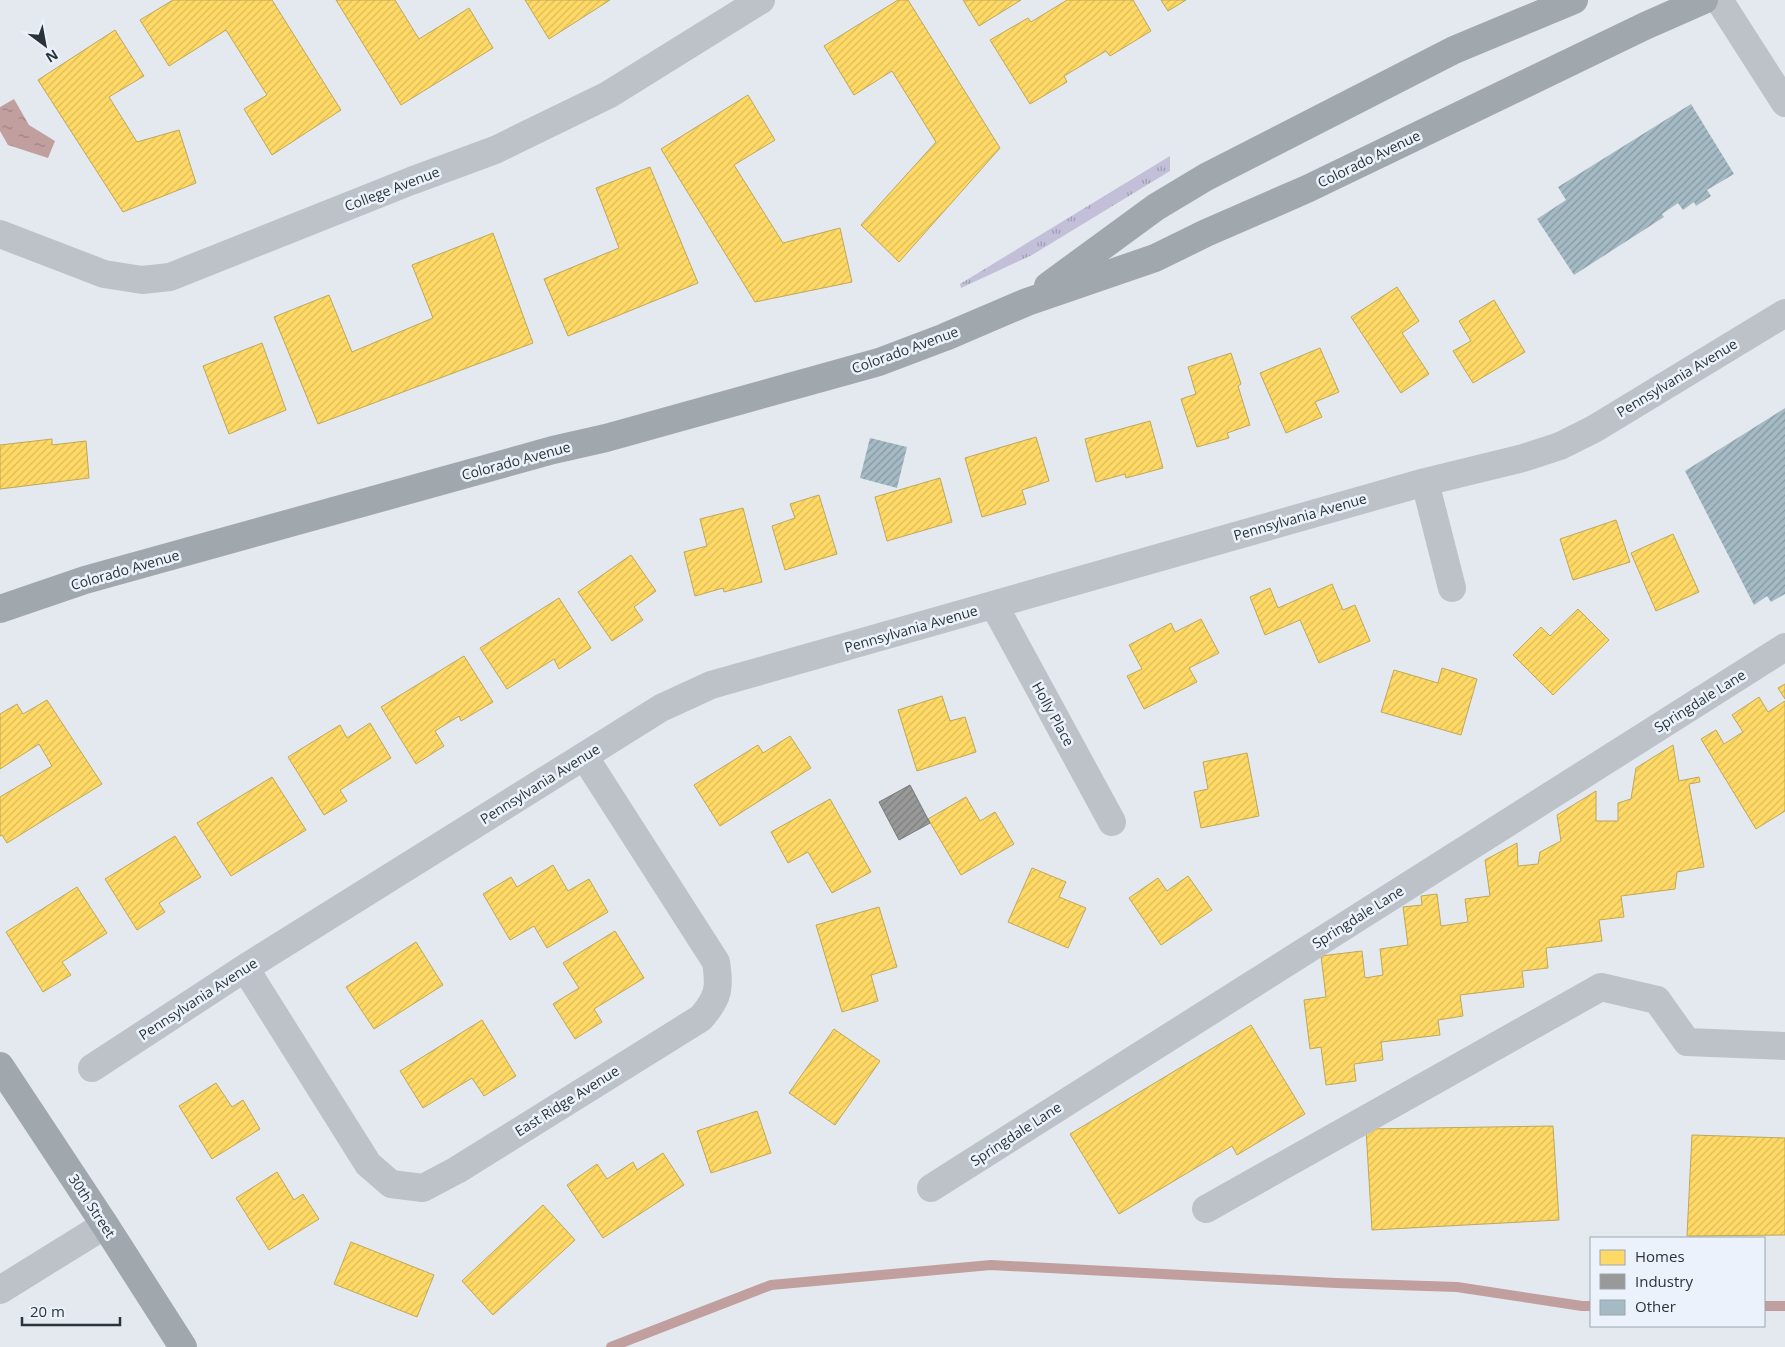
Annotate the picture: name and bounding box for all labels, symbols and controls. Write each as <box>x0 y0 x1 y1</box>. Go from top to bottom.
north arrow <box>20 20 70 70</box>
text: N <box>42 45 62 68</box>
street label: Colorado Avenue <box>1314 125 1423 192</box>
street label: College Avenue <box>342 162 442 215</box>
street label: Colorado Avenue <box>849 321 961 378</box>
street label: Pennsylvania Avenue <box>1613 334 1741 421</box>
street label: Colorado Avenue <box>459 437 573 484</box>
street label: Pennsylvania Avenue <box>1231 488 1369 545</box>
street label: Colorado Avenue <box>68 545 181 594</box>
street label: Pennsylvania Avenue <box>842 600 980 657</box>
street label: Springdale Lane <box>1650 665 1749 736</box>
street label: Holly Place <box>1028 678 1079 749</box>
street label: Pennsylvania Avenue <box>476 739 603 828</box>
street label: Springdale Lane <box>1308 881 1407 952</box>
street label: Pennsylvania Avenue <box>135 953 261 1044</box>
street label: East Ridge Avenue <box>511 1061 623 1140</box>
street label: Springdale Lane <box>967 1097 1065 1170</box>
street label: 30th Street <box>65 1170 120 1241</box>
legend <box>1590 1237 1765 1327</box>
text: Homes <box>1635 1246 1685 1266</box>
text: Industry <box>1635 1271 1693 1291</box>
scale bar <box>22 1294 120 1326</box>
text: Other <box>1635 1296 1676 1316</box>
text: 20 m <box>30 1301 65 1321</box>

